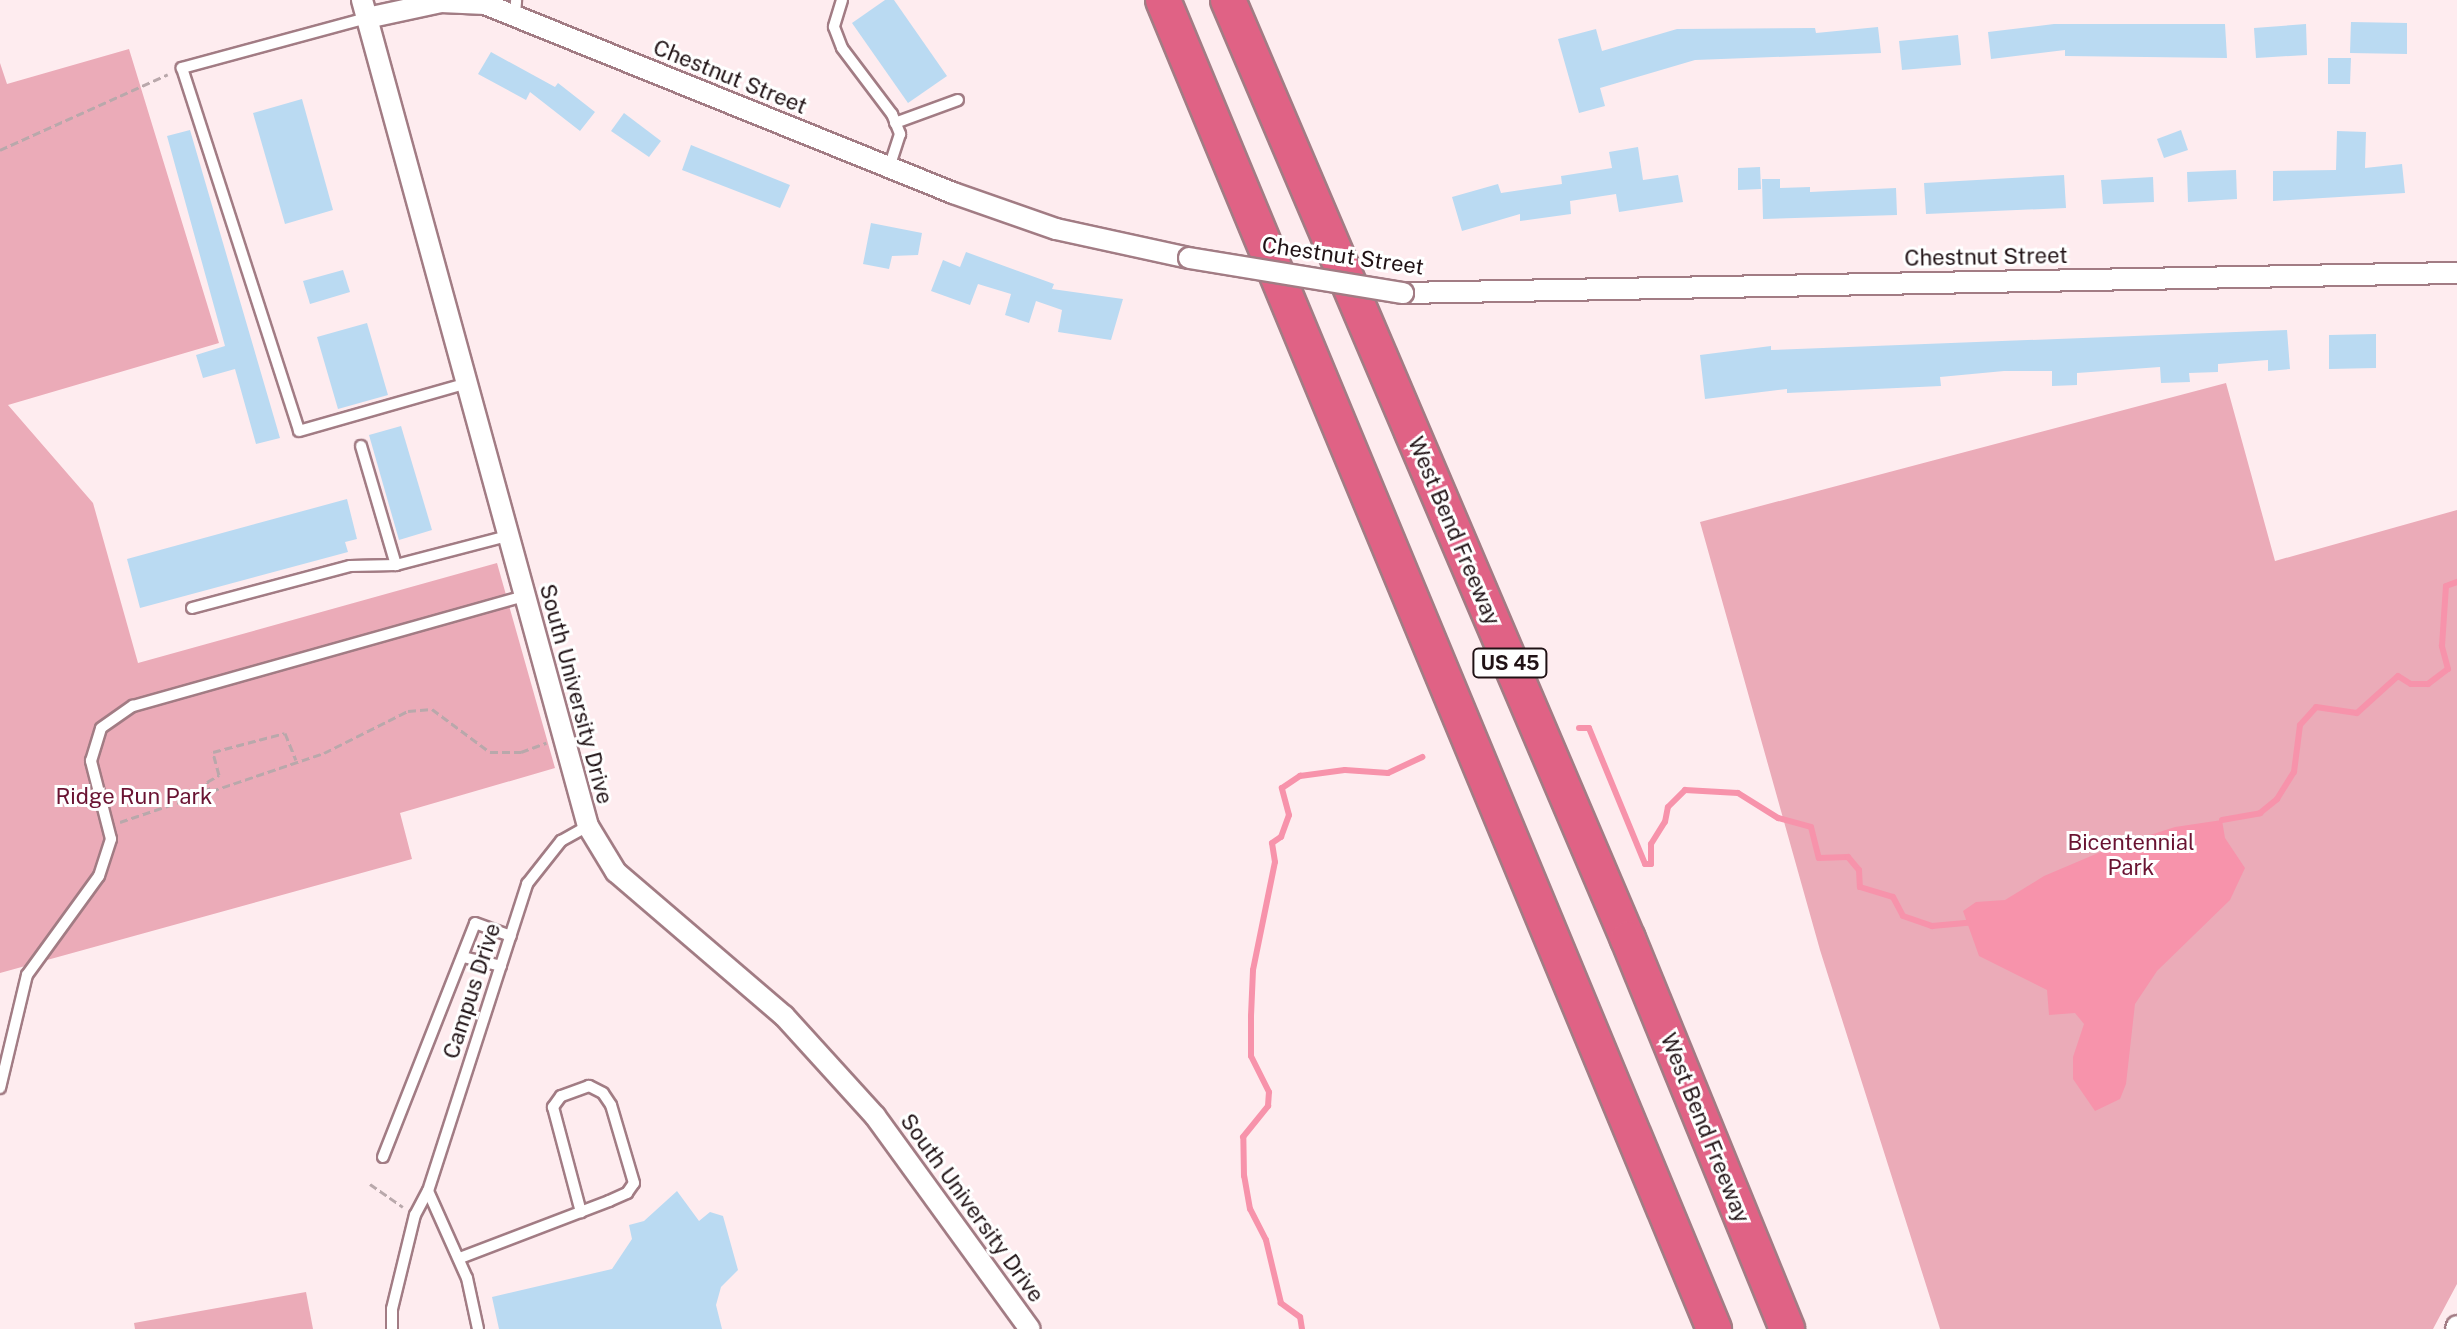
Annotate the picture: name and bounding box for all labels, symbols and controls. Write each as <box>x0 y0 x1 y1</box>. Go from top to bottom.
street label: Chestnut Street <box>649 34 811 120</box>
street label: Chestnut Street <box>1260 232 1426 280</box>
street label: Chestnut Street <box>1904 242 2068 272</box>
street label: West Bend Freeway <box>1402 433 1506 629</box>
street label: South University Drive <box>534 581 618 807</box>
road number: US 45 <box>1472 647 1548 679</box>
park label: Ridge Run Park <box>56 784 212 810</box>
park label: Bicentennial Park <box>2067 829 2195 880</box>
street label: Campus Drive <box>438 920 506 1062</box>
street label: West Bend Freeway <box>1655 1029 1755 1227</box>
street label: South University Drive <box>895 1108 1049 1308</box>

